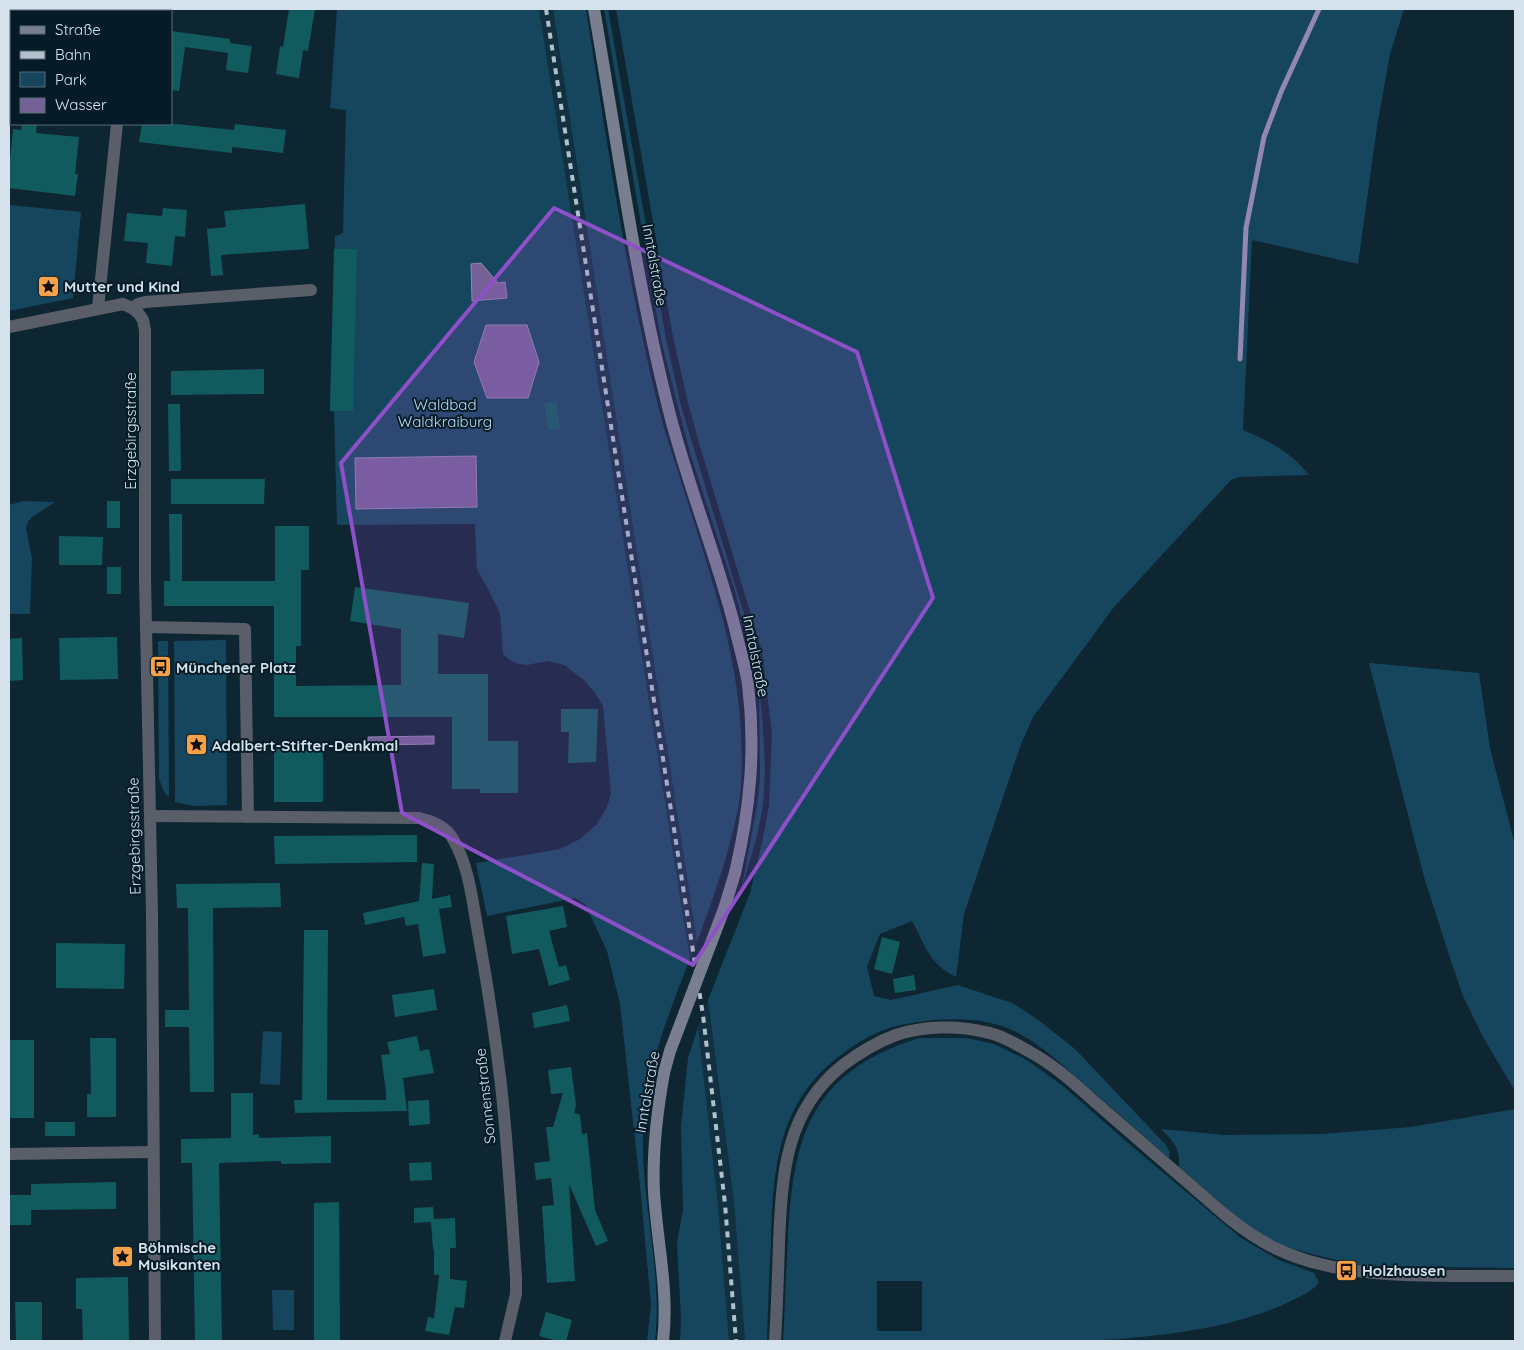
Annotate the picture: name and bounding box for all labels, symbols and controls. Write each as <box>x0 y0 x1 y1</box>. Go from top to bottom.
legend <box>10 10 172 125</box>
text: Straße <box>55 20 101 39</box>
text: Bahn <box>55 45 91 64</box>
text: Park <box>55 70 87 89</box>
text: Wasser <box>55 95 107 114</box>
street label: Inntalstraße <box>638 222 672 308</box>
place icon: Mutter und Kind <box>36 274 60 298</box>
place label: Mutter und Kind <box>64 277 180 296</box>
street label: Erzgebirgsstraße <box>121 372 140 490</box>
park label: Waldbad Waldkraiburg <box>398 395 492 431</box>
street label: Inntalstraße <box>739 613 773 699</box>
bus stop icon: Münchener Platz <box>148 655 172 679</box>
place label: Münchener Platz <box>176 658 296 677</box>
place icon: Adalbert-Stifter-Denkmal <box>184 733 208 757</box>
place label: Adalbert-Stifter-Denkmal <box>212 736 398 755</box>
street label: Erzgebirgsstraße <box>123 777 145 895</box>
street label: Sonnenstraße <box>471 1047 499 1145</box>
street label: Inntalstraße <box>630 1049 664 1135</box>
place label: Böhmische Musikanten <box>138 1238 221 1274</box>
place icon: Böhmische Musikanten <box>110 1244 134 1268</box>
bus stop icon: Holzhausen <box>1334 1258 1358 1282</box>
place label: Holzhausen <box>1362 1261 1445 1280</box>

